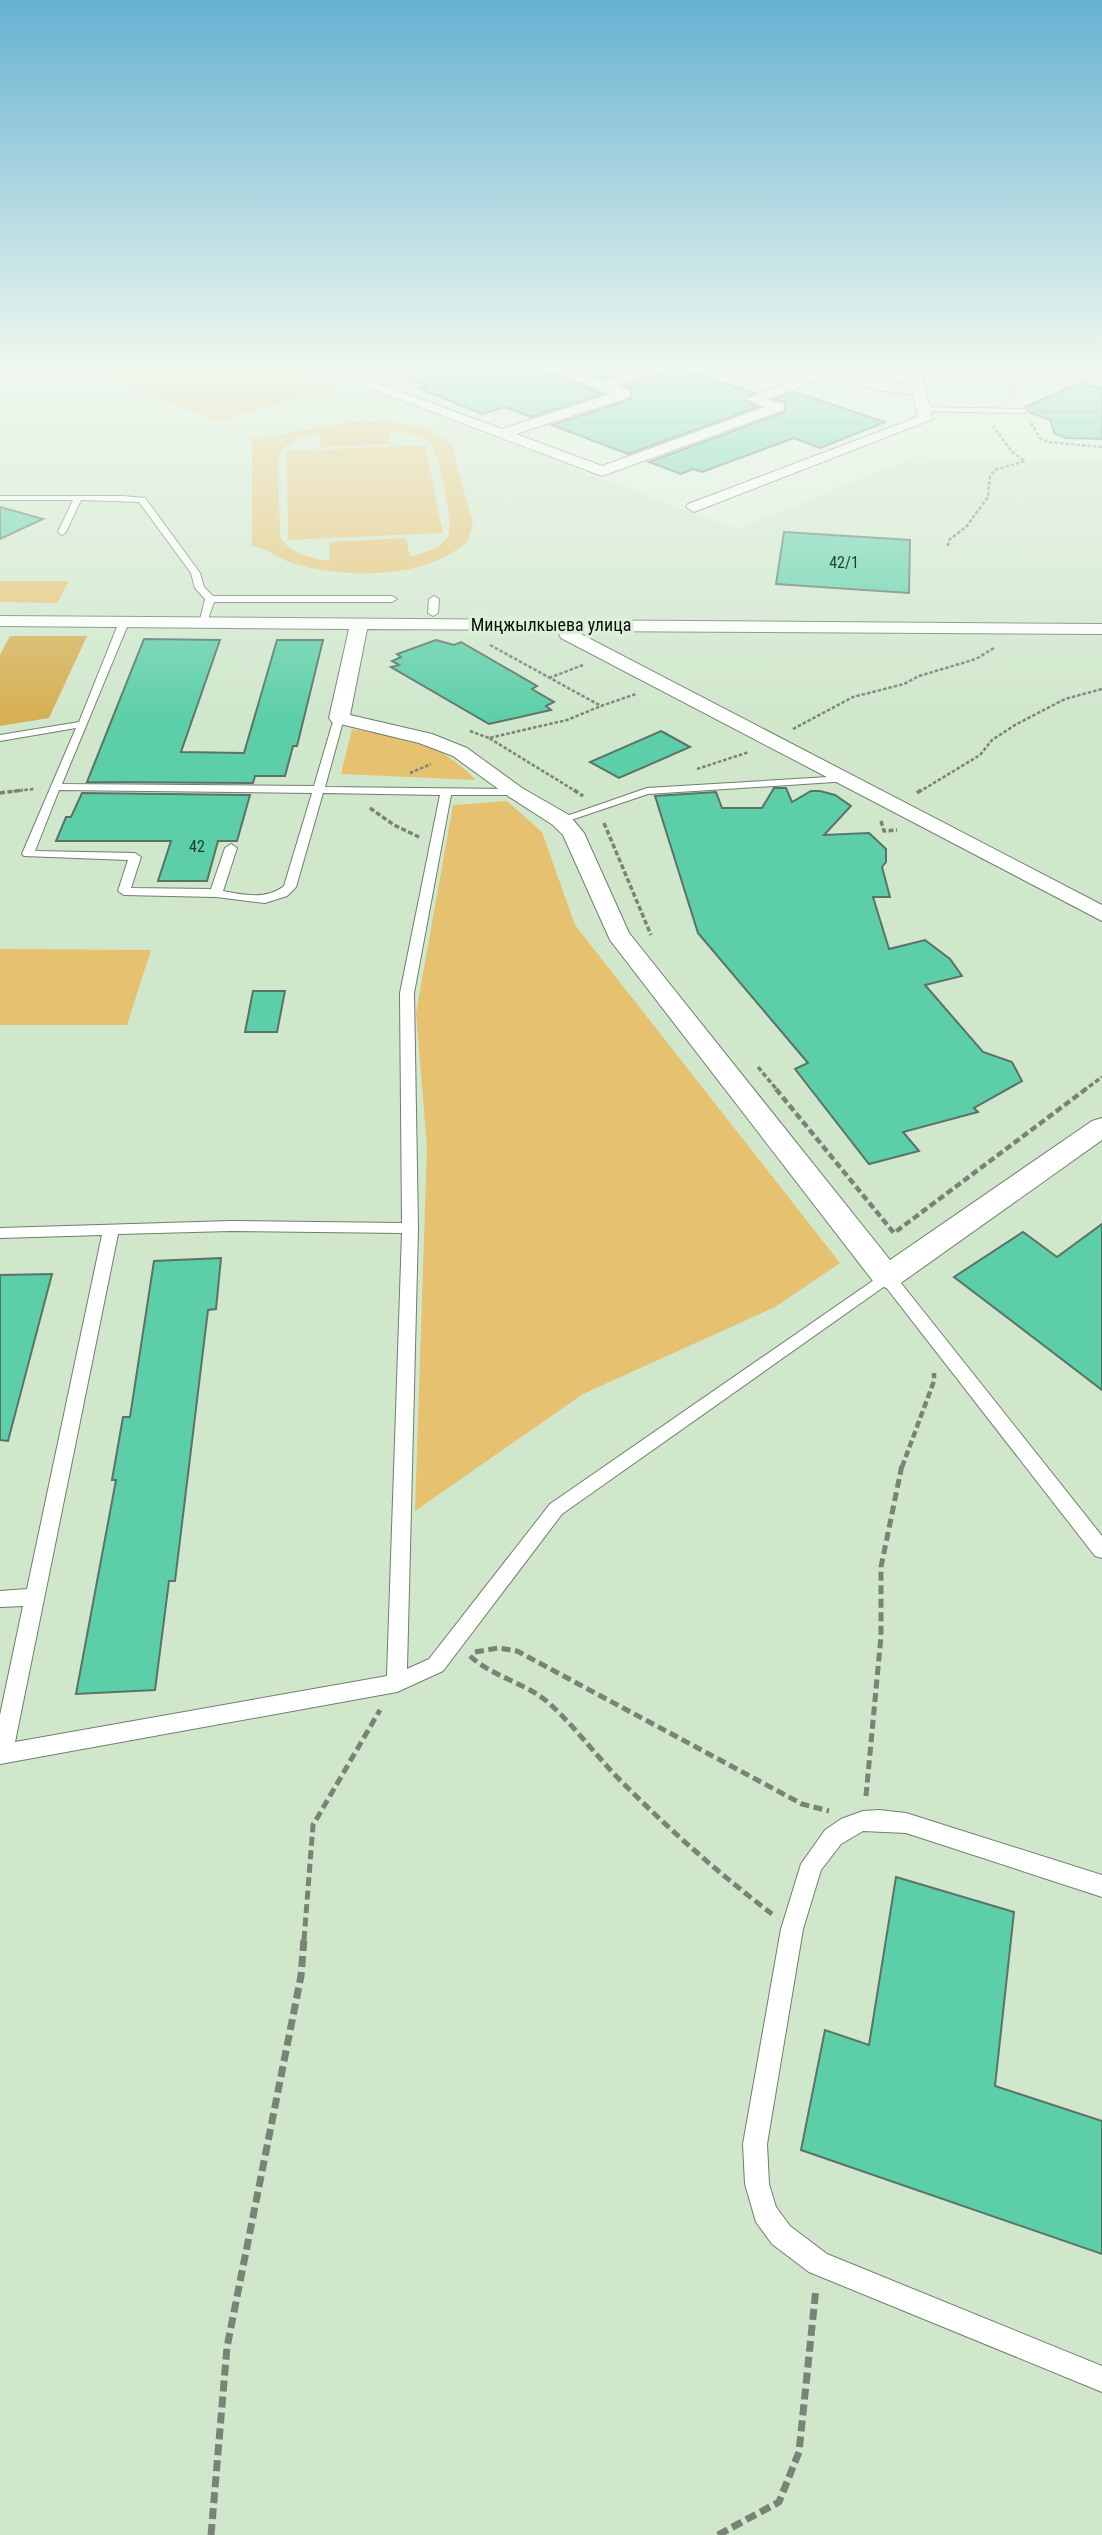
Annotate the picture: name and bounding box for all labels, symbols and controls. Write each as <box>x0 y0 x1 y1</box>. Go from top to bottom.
house number: 42/1 <box>829 553 859 572</box>
street label: Миңжылкыева улица <box>471 614 631 635</box>
house number: 42 <box>189 837 205 856</box>

